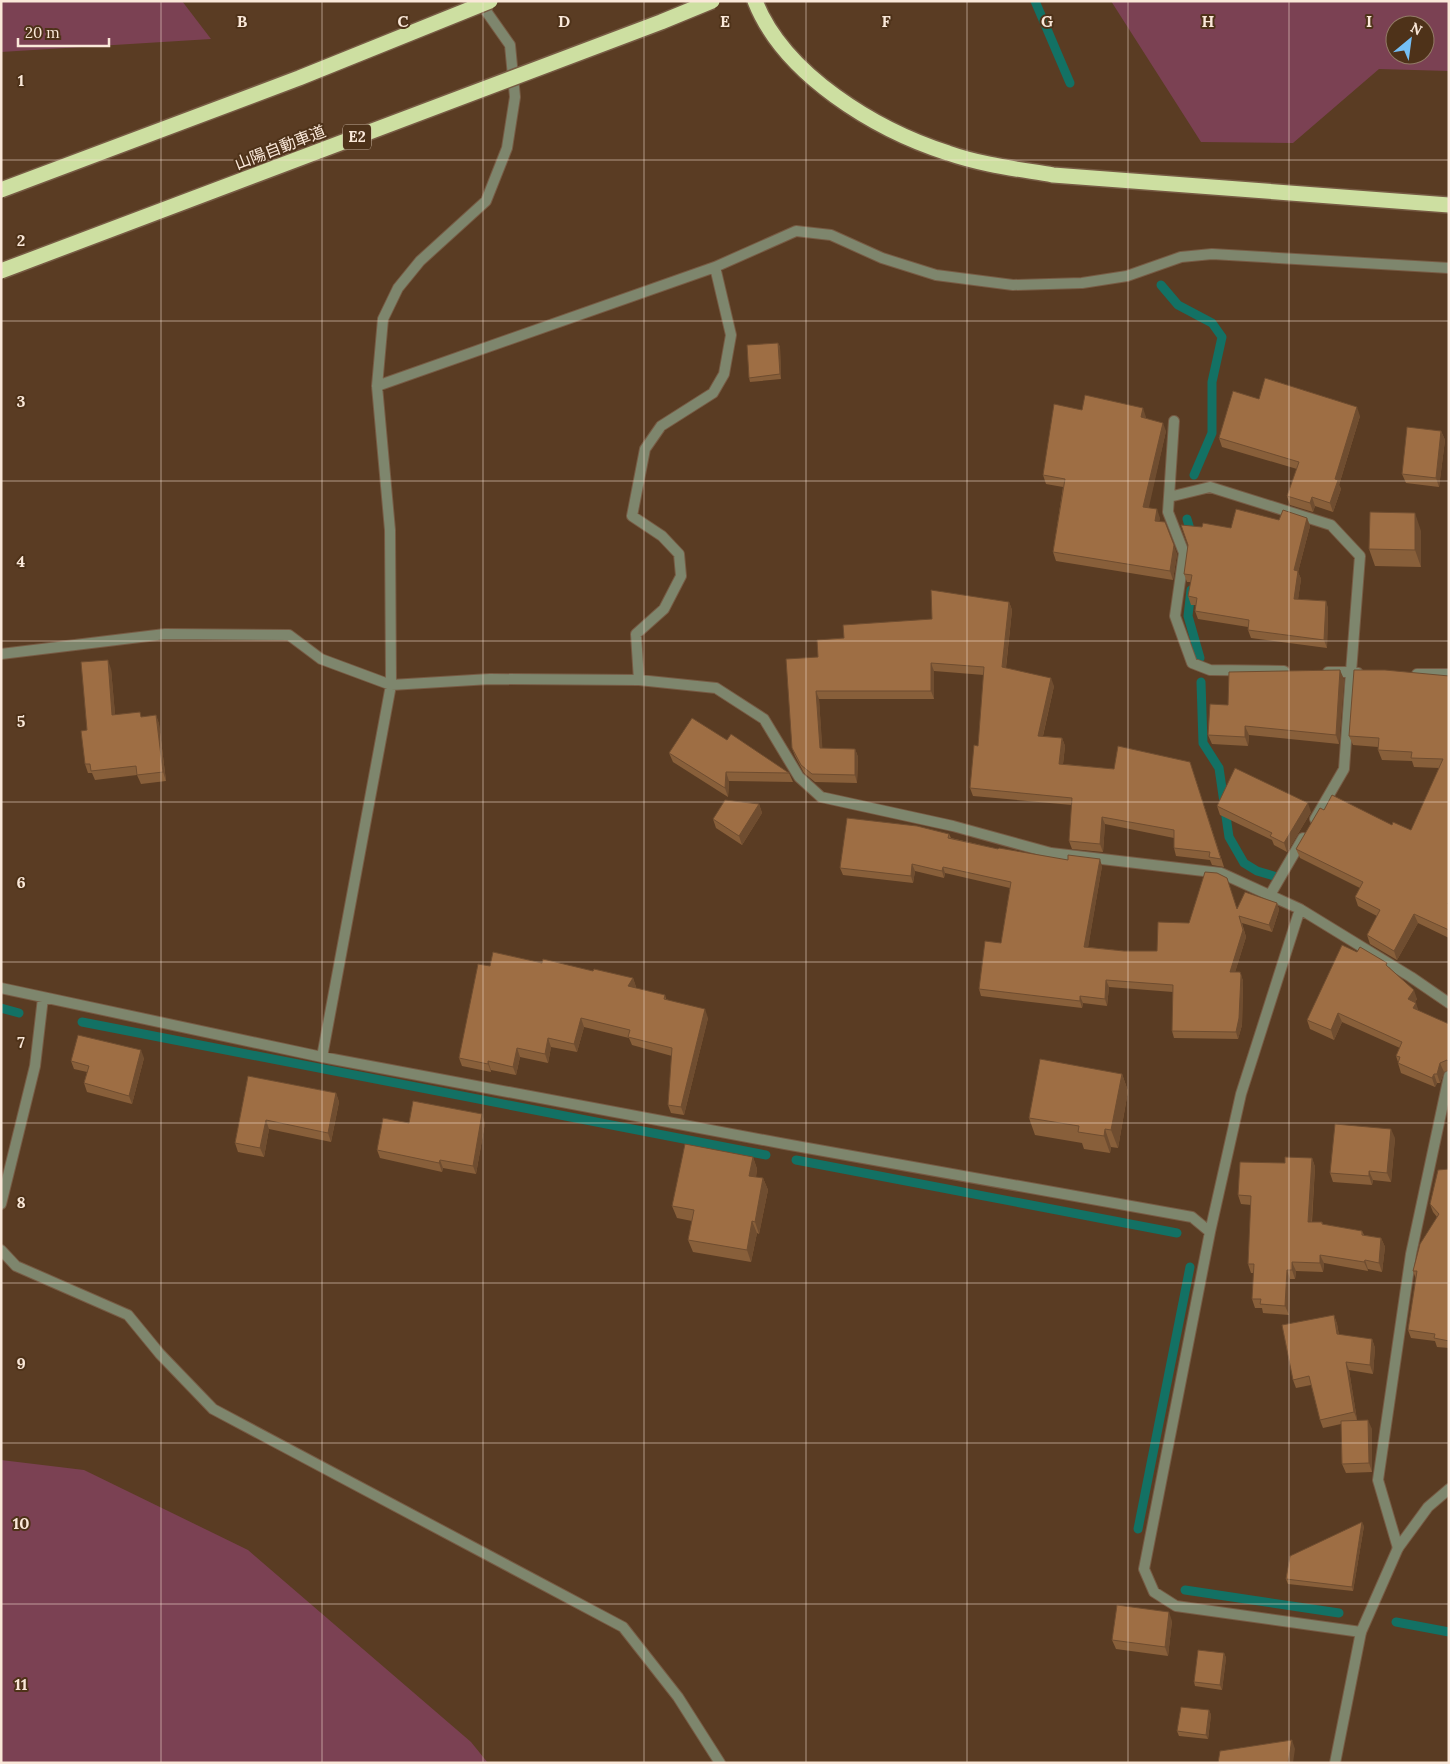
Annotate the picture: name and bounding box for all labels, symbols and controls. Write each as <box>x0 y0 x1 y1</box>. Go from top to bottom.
text: B <box>237 11 248 31</box>
text: C <box>397 11 409 31</box>
text: D <box>558 11 570 31</box>
text: E <box>720 11 730 31</box>
text: F <box>881 11 891 31</box>
text: G <box>1041 11 1053 31</box>
text: H <box>1202 11 1215 31</box>
text: I <box>1366 11 1372 31</box>
scale bar <box>18 15 109 47</box>
north arrow <box>1385 15 1435 65</box>
text: N <box>1407 18 1426 39</box>
text: 20 m <box>25 23 60 42</box>
text: 1 <box>18 70 24 90</box>
street label: 山陽自動車道 <box>232 120 328 174</box>
road number: E2 <box>343 124 371 150</box>
text: 2 <box>17 230 25 250</box>
text: 3 <box>17 391 26 411</box>
text: 4 <box>17 551 26 571</box>
text: 5 <box>17 711 26 731</box>
text: 6 <box>16 872 26 892</box>
text: 7 <box>17 1032 25 1052</box>
text: 8 <box>16 1192 26 1212</box>
text: 9 <box>16 1353 26 1373</box>
text: 10 <box>13 1513 29 1533</box>
text: 11 <box>15 1674 28 1694</box>

